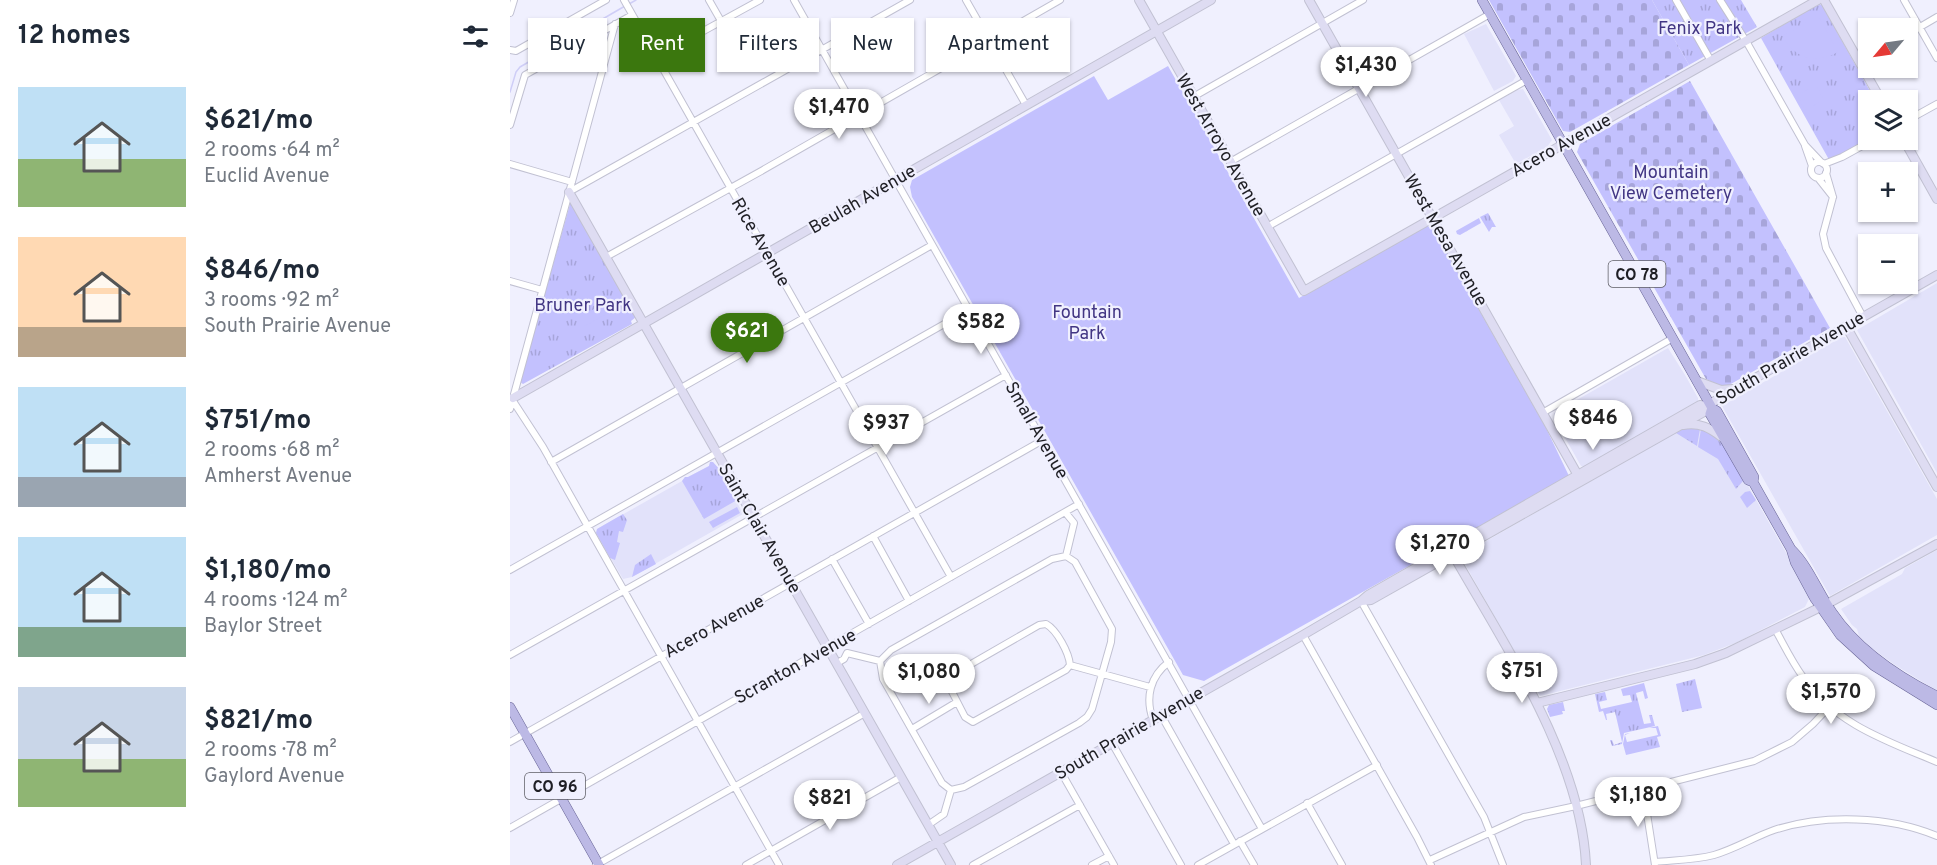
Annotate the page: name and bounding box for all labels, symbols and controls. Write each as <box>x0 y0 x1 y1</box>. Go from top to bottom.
chip: Buy <box>528 18 607 72</box>
chip: Rent <box>619 18 705 72</box>
chip: Filters <box>717 18 819 72</box>
chip: New <box>831 18 914 72</box>
chip: Apartment <box>926 18 1070 72</box>
park label: Fenix Park <box>1658 18 1742 41</box>
north arrow <box>1858 18 1918 78</box>
map controls <box>1858 18 1918 294</box>
text: 12 homes <box>18 20 131 53</box>
icon: filters <box>459 20 492 53</box>
pin: $1,430 <box>1317 47 1415 98</box>
text: $1,430 <box>1335 53 1397 79</box>
street label: West Arroyo Avenue <box>1169 70 1270 221</box>
pin: $1,470 <box>790 89 888 140</box>
button: layers <box>1858 90 1918 150</box>
text: $1,470 <box>808 95 870 121</box>
text: $621/mo <box>204 105 313 138</box>
street label: Acero Avenue <box>1507 109 1616 183</box>
icon: home <box>66 111 138 183</box>
text: 2 rooms · 64 m² <box>204 138 340 164</box>
street label: Beulah Avenue <box>805 160 920 240</box>
park label: Mountain View Cemetery <box>1610 162 1732 206</box>
button: + <box>1858 162 1918 222</box>
text: Euclid Avenue <box>204 164 329 190</box>
street label: West Mesa Avenue <box>1397 170 1492 311</box>
street label: Rice Avenue <box>725 194 794 291</box>
button: − <box>1858 234 1918 294</box>
text: $846/mo <box>204 255 320 288</box>
icon: home <box>66 261 138 333</box>
road number: CO 78 <box>1608 261 1666 287</box>
text: 3 rooms · 92 m² <box>204 288 339 314</box>
park label: Bruner Park <box>534 295 632 318</box>
park label: Fountain Park <box>1052 302 1122 346</box>
pin: $582 <box>945 304 1017 355</box>
street label: South Prairie Avenue <box>1712 307 1869 411</box>
text: $582 <box>957 310 1005 336</box>
pin: $621 <box>711 313 783 364</box>
text: South Prairie Avenue <box>204 314 391 340</box>
text: $621 <box>725 319 769 345</box>
street label: Small Avenue <box>999 378 1073 484</box>
pin: $846 <box>1557 400 1629 451</box>
text: $751/mo <box>204 405 311 438</box>
pin: $937 <box>850 405 922 456</box>
text: $846 <box>1568 406 1618 432</box>
icon: home <box>66 411 138 483</box>
text: $937 <box>863 411 909 437</box>
text: 2 rooms · 68 m² <box>204 438 340 464</box>
street label: Saint Clair Avenue <box>712 459 805 598</box>
text: Amherst Avenue <box>204 464 352 490</box>
pin: $1,270 <box>1391 525 1489 576</box>
text: $1,270 <box>1409 531 1471 557</box>
text: $1,180/mo <box>204 555 332 588</box>
icon: home <box>66 561 138 633</box>
text: 4 rooms · 124 m² <box>204 588 347 614</box>
street label: Acero Avenue <box>660 590 769 664</box>
text: Baylor Street <box>204 614 322 640</box>
street label: Scranton Avenue <box>731 624 861 710</box>
pin: $751 <box>1486 653 1558 704</box>
pin: $1,080 <box>880 654 978 705</box>
text: $751 <box>1500 659 1544 685</box>
text: $1,080 <box>897 660 961 686</box>
pin: $1,570 <box>1782 674 1880 725</box>
text: $1,570 <box>1800 680 1862 706</box>
street label: South Prairie Avenue <box>1051 682 1208 786</box>
text: $821/mo <box>204 705 313 738</box>
icon: home <box>66 711 138 783</box>
text: 2 rooms · 78 m² <box>204 738 337 764</box>
text: Gaylord Avenue <box>204 764 344 790</box>
road number: CO 96 <box>525 773 585 799</box>
pin: $1,180 <box>1589 777 1687 828</box>
pin: $821 <box>794 780 866 831</box>
text: $1,180 <box>1609 783 1667 809</box>
text: $821 <box>808 786 852 812</box>

